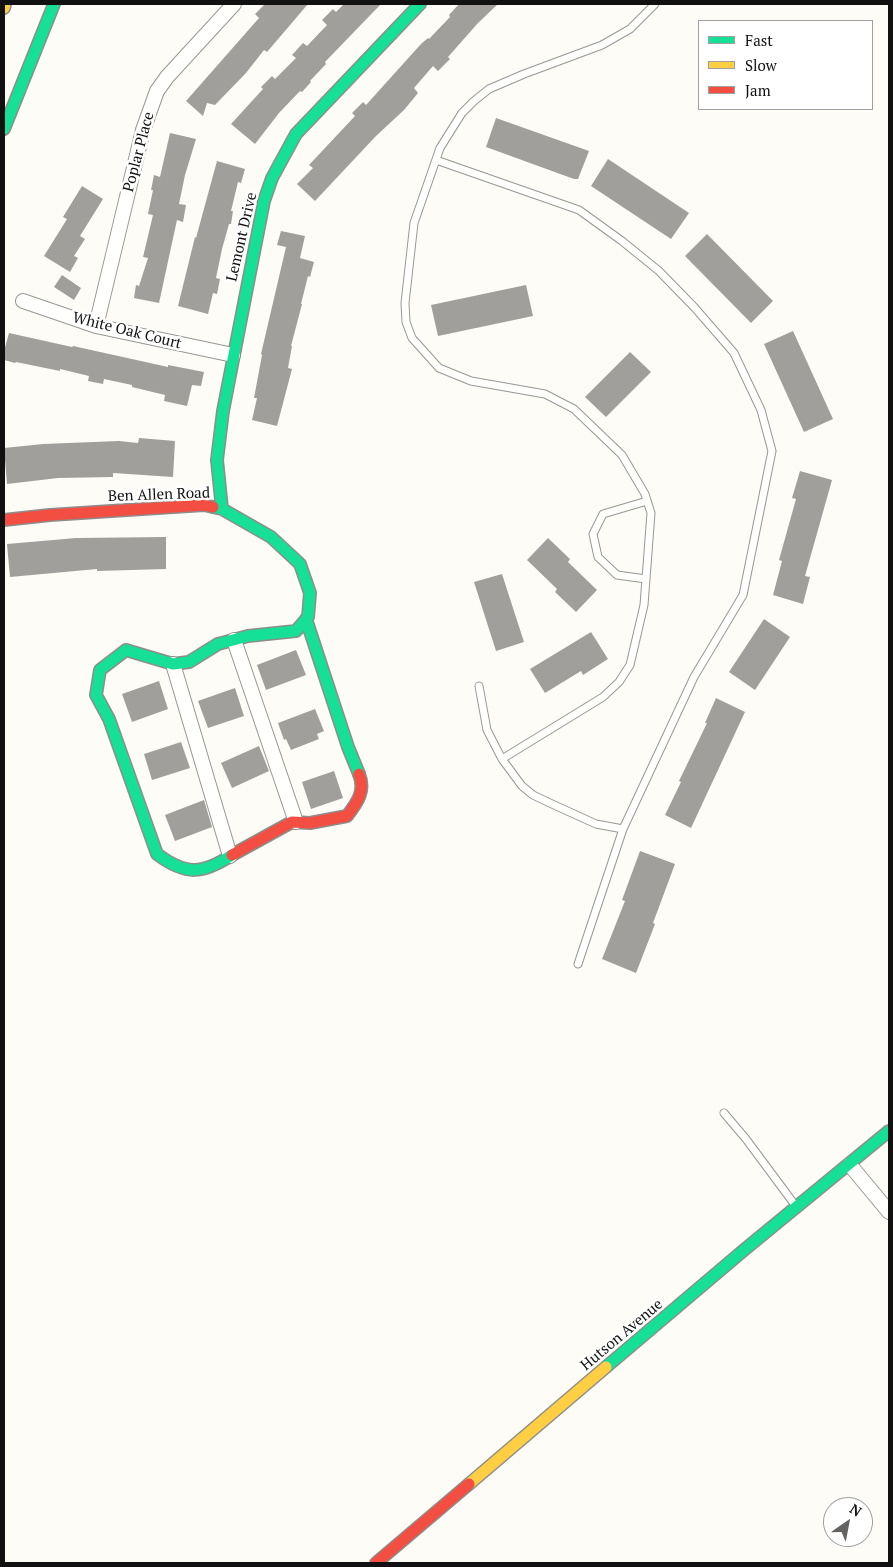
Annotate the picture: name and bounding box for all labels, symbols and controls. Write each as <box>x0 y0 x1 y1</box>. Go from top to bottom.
legend <box>698 20 873 110</box>
text: Fast <box>745 30 773 50</box>
text: Slow <box>745 55 777 75</box>
text: Jam <box>745 80 771 100</box>
street label: Poplar Place <box>120 110 158 194</box>
street label: Lemont Drive <box>223 191 261 283</box>
street label: White Oak Court <box>71 309 183 353</box>
street label: Ben Allen Road <box>108 484 210 506</box>
street label: Hutson Avenue <box>577 1295 667 1375</box>
north arrow <box>823 1497 873 1547</box>
text: N <box>846 1499 866 1521</box>

